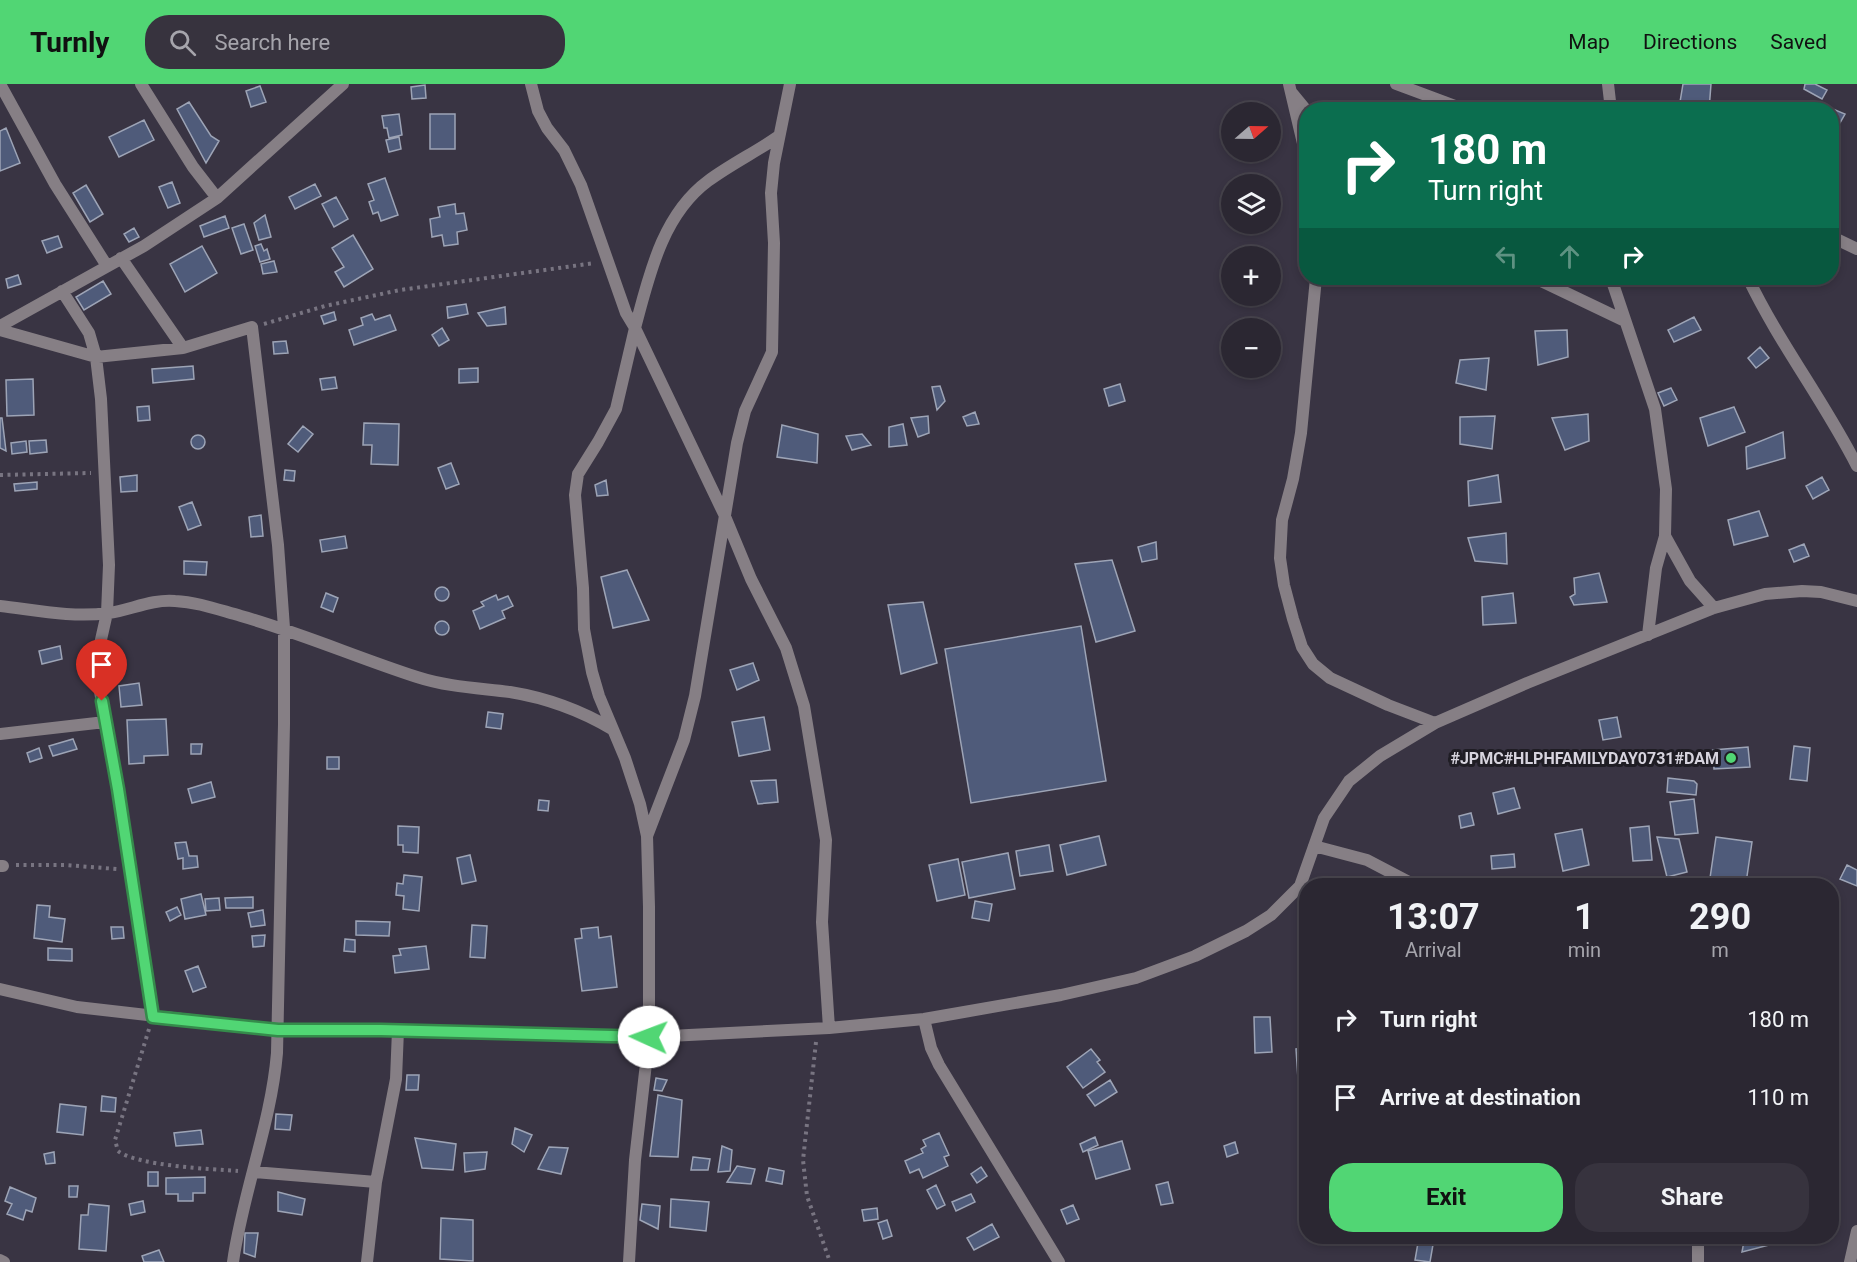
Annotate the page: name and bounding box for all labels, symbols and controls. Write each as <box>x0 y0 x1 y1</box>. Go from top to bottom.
search box <box>145 15 565 69</box>
text: Turnly <box>30 26 109 59</box>
icon: search <box>166 26 199 59</box>
text: Search here <box>214 30 330 55</box>
text: Map <box>1568 30 1610 54</box>
text: Directions <box>1643 30 1737 54</box>
text: Saved <box>1770 30 1827 54</box>
north arrow <box>1221 102 1281 162</box>
map controls <box>1221 102 1281 378</box>
text: 180 m <box>1428 125 1547 174</box>
icon: right <box>1329 126 1407 204</box>
button: layers <box>1221 174 1281 234</box>
text: Turn right <box>1428 175 1543 207</box>
icon: left <box>1490 240 1523 273</box>
icon: ahead <box>1553 240 1586 273</box>
icon: right <box>1616 240 1649 273</box>
button: + <box>1221 246 1281 306</box>
button: − <box>1221 318 1281 378</box>
pin <box>76 639 127 701</box>
icon: arrive <box>85 648 118 681</box>
place label: #JPMC#HLPHFAMILYDAY0731#DAM <box>1450 749 1719 768</box>
marker: #JPMC#HLPHFAMILYDAY0731#DAM <box>1724 751 1738 765</box>
text: 13:07 <box>1387 896 1480 938</box>
text: 1 <box>1574 896 1595 938</box>
text: 290 <box>1689 896 1751 938</box>
text: Arrival <box>1405 938 1462 962</box>
text: min <box>1568 938 1601 962</box>
text: m <box>1711 938 1729 962</box>
icon: right <box>1329 1003 1362 1036</box>
position arrow <box>617 1005 681 1069</box>
text: Turn right <box>1380 1007 1477 1032</box>
text: 180 m <box>1747 1007 1809 1032</box>
icon: arrive <box>1329 1081 1362 1114</box>
text: Arrive at destination <box>1380 1085 1581 1110</box>
text: 110 m <box>1747 1085 1809 1110</box>
button: Exit <box>1329 1163 1563 1232</box>
button: Share <box>1575 1163 1809 1232</box>

